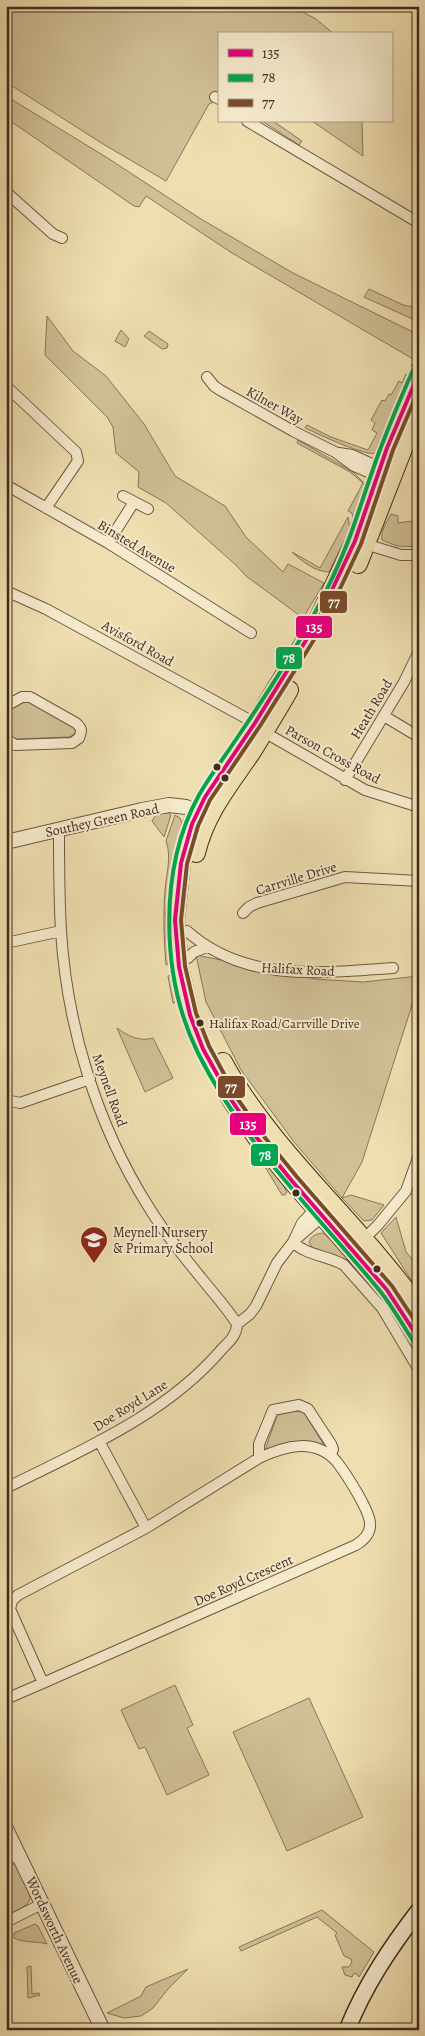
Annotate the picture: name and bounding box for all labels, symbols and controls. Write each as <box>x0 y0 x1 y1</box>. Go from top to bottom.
legend <box>218 32 392 122</box>
text: 135 <box>262 43 280 63</box>
text: 78 <box>262 67 276 87</box>
text: 77 <box>262 93 275 113</box>
street label: Kilner Way <box>243 382 307 429</box>
street label: Binsted Avenue <box>94 516 179 577</box>
line badge: 77 <box>319 590 348 614</box>
text: 77 <box>328 593 340 612</box>
street label: Avisford Road <box>97 615 178 671</box>
line badge: 135 <box>295 615 333 639</box>
text: 135 <box>305 618 323 637</box>
line badge: 78 <box>275 646 303 670</box>
text: 78 <box>283 649 296 668</box>
street label: Heath Road <box>346 675 397 743</box>
street label: Parson Cross Road <box>282 720 384 789</box>
unlabelled marker <box>212 762 222 772</box>
unlabelled marker <box>220 773 230 783</box>
street label: Southey Green Road <box>44 799 161 842</box>
street label: Carrville Drive <box>253 857 339 900</box>
street label: Halifax Road <box>261 958 336 981</box>
place label: Halifax Road/Carrville Drive <box>209 1015 360 1032</box>
marker: Halifax Road/Carrville Drive <box>195 1018 205 1028</box>
street label: Meynell Road <box>87 1051 132 1130</box>
line badge: 77 <box>217 1075 246 1099</box>
text: 77 <box>225 1078 237 1097</box>
line badge: 135 <box>229 1112 267 1136</box>
text: 135 <box>239 1115 257 1134</box>
line badge: 78 <box>250 1143 279 1167</box>
text: 78 <box>259 1146 272 1165</box>
unlabelled marker <box>291 1188 301 1198</box>
place label: Meynell Nursery & Primary School <box>113 1223 214 1258</box>
school or university icon: Meynell Nursery & Primary School <box>79 1225 109 1264</box>
unlabelled marker <box>372 1264 382 1274</box>
street label: Doe Royd Lane <box>89 1375 171 1436</box>
street label: Doe Royd Crescent <box>190 1550 296 1611</box>
street label: Wordsworth Avenue <box>21 1873 88 1987</box>

